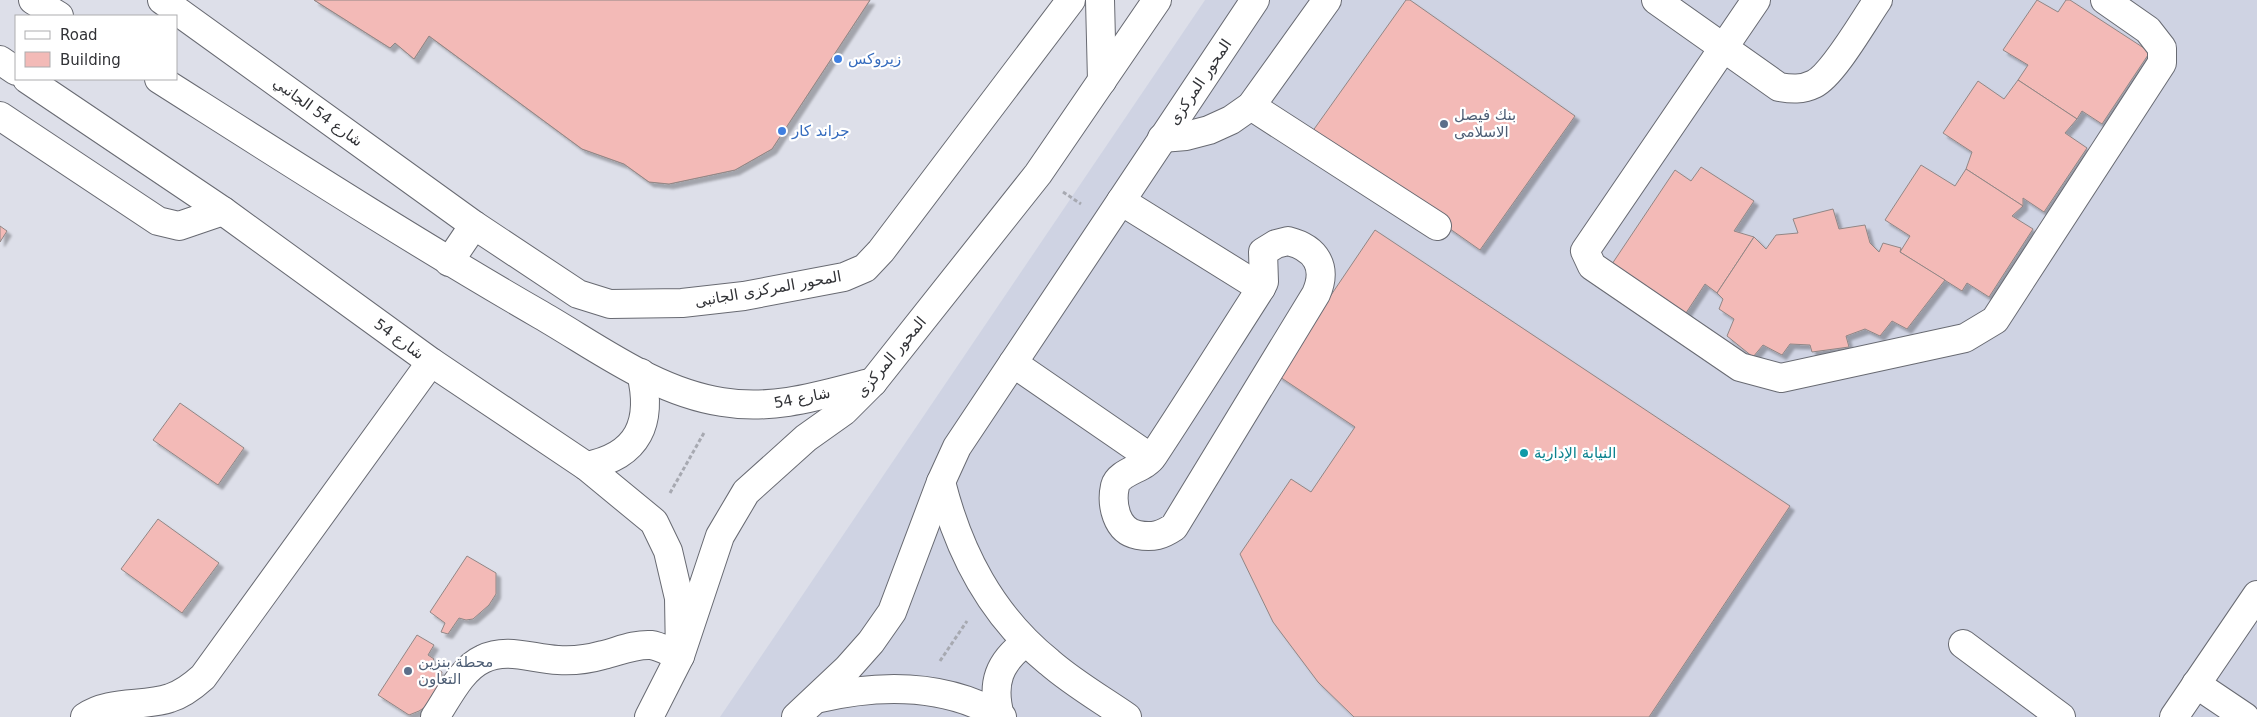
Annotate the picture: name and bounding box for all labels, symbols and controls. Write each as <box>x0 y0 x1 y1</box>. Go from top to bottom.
legend <box>15 15 178 80</box>
text: Road <box>60 26 98 44</box>
street label: المحور المركزى <box>1165 36 1235 128</box>
place label: زيروكس <box>848 50 901 68</box>
text: Building <box>60 51 121 69</box>
marker: زيروكس <box>832 53 844 65</box>
street label: شارع 54 الجانبي <box>269 74 366 151</box>
place label: بنك فيصل الاسلامى <box>1454 106 1516 141</box>
marker: بنك فيصل الاسلامى <box>1438 118 1450 130</box>
place label: جراند كار <box>791 122 850 140</box>
marker: جراند كار <box>776 125 788 137</box>
street label: المحور المركزى الجانبى <box>693 267 843 311</box>
street label: المحور المركزى <box>852 313 930 401</box>
street label: شارع 54 <box>371 315 427 363</box>
street label: شارع 54 <box>772 384 832 412</box>
place label: النيابة الإدارية <box>1534 444 1616 462</box>
marker: النيابة الإدارية <box>1518 447 1530 459</box>
place label: محطة بنزين التعاون <box>418 653 493 688</box>
marker: محطة بنزين التعاون <box>402 665 414 677</box>

